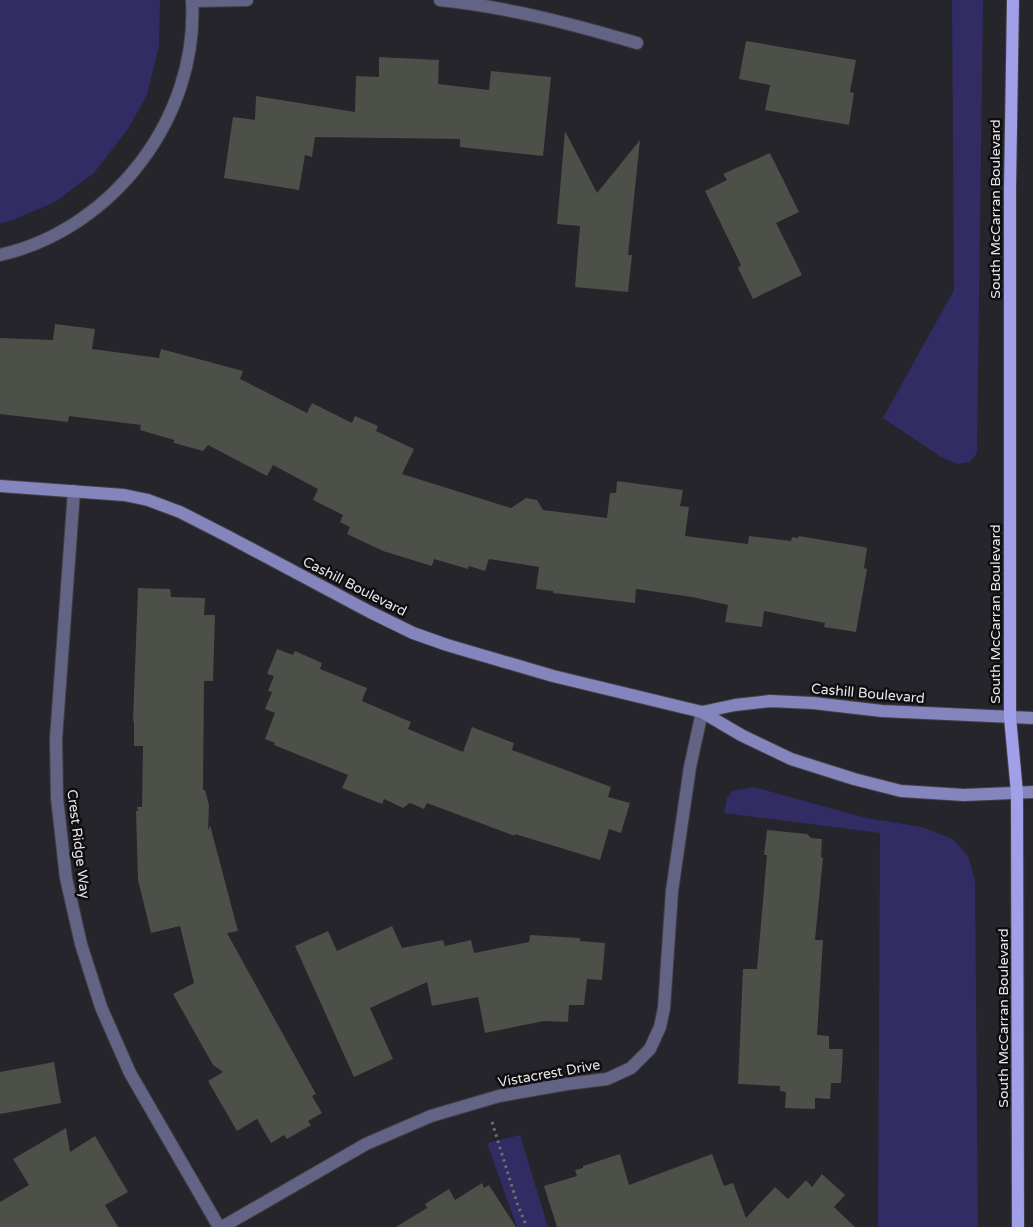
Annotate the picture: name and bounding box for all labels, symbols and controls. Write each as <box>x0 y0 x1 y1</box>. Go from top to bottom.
street label: South McCarran Boulevard <box>987 119 1004 299</box>
street label: South McCarran Boulevard <box>987 524 1004 704</box>
street label: Cashill Boulevard <box>300 553 409 620</box>
street label: Cashill Boulevard <box>810 680 926 707</box>
street label: Crest Ridge Way <box>63 788 94 900</box>
street label: South McCarran Boulevard <box>995 928 1012 1108</box>
street label: Vistacrest Drive <box>497 1056 602 1091</box>

